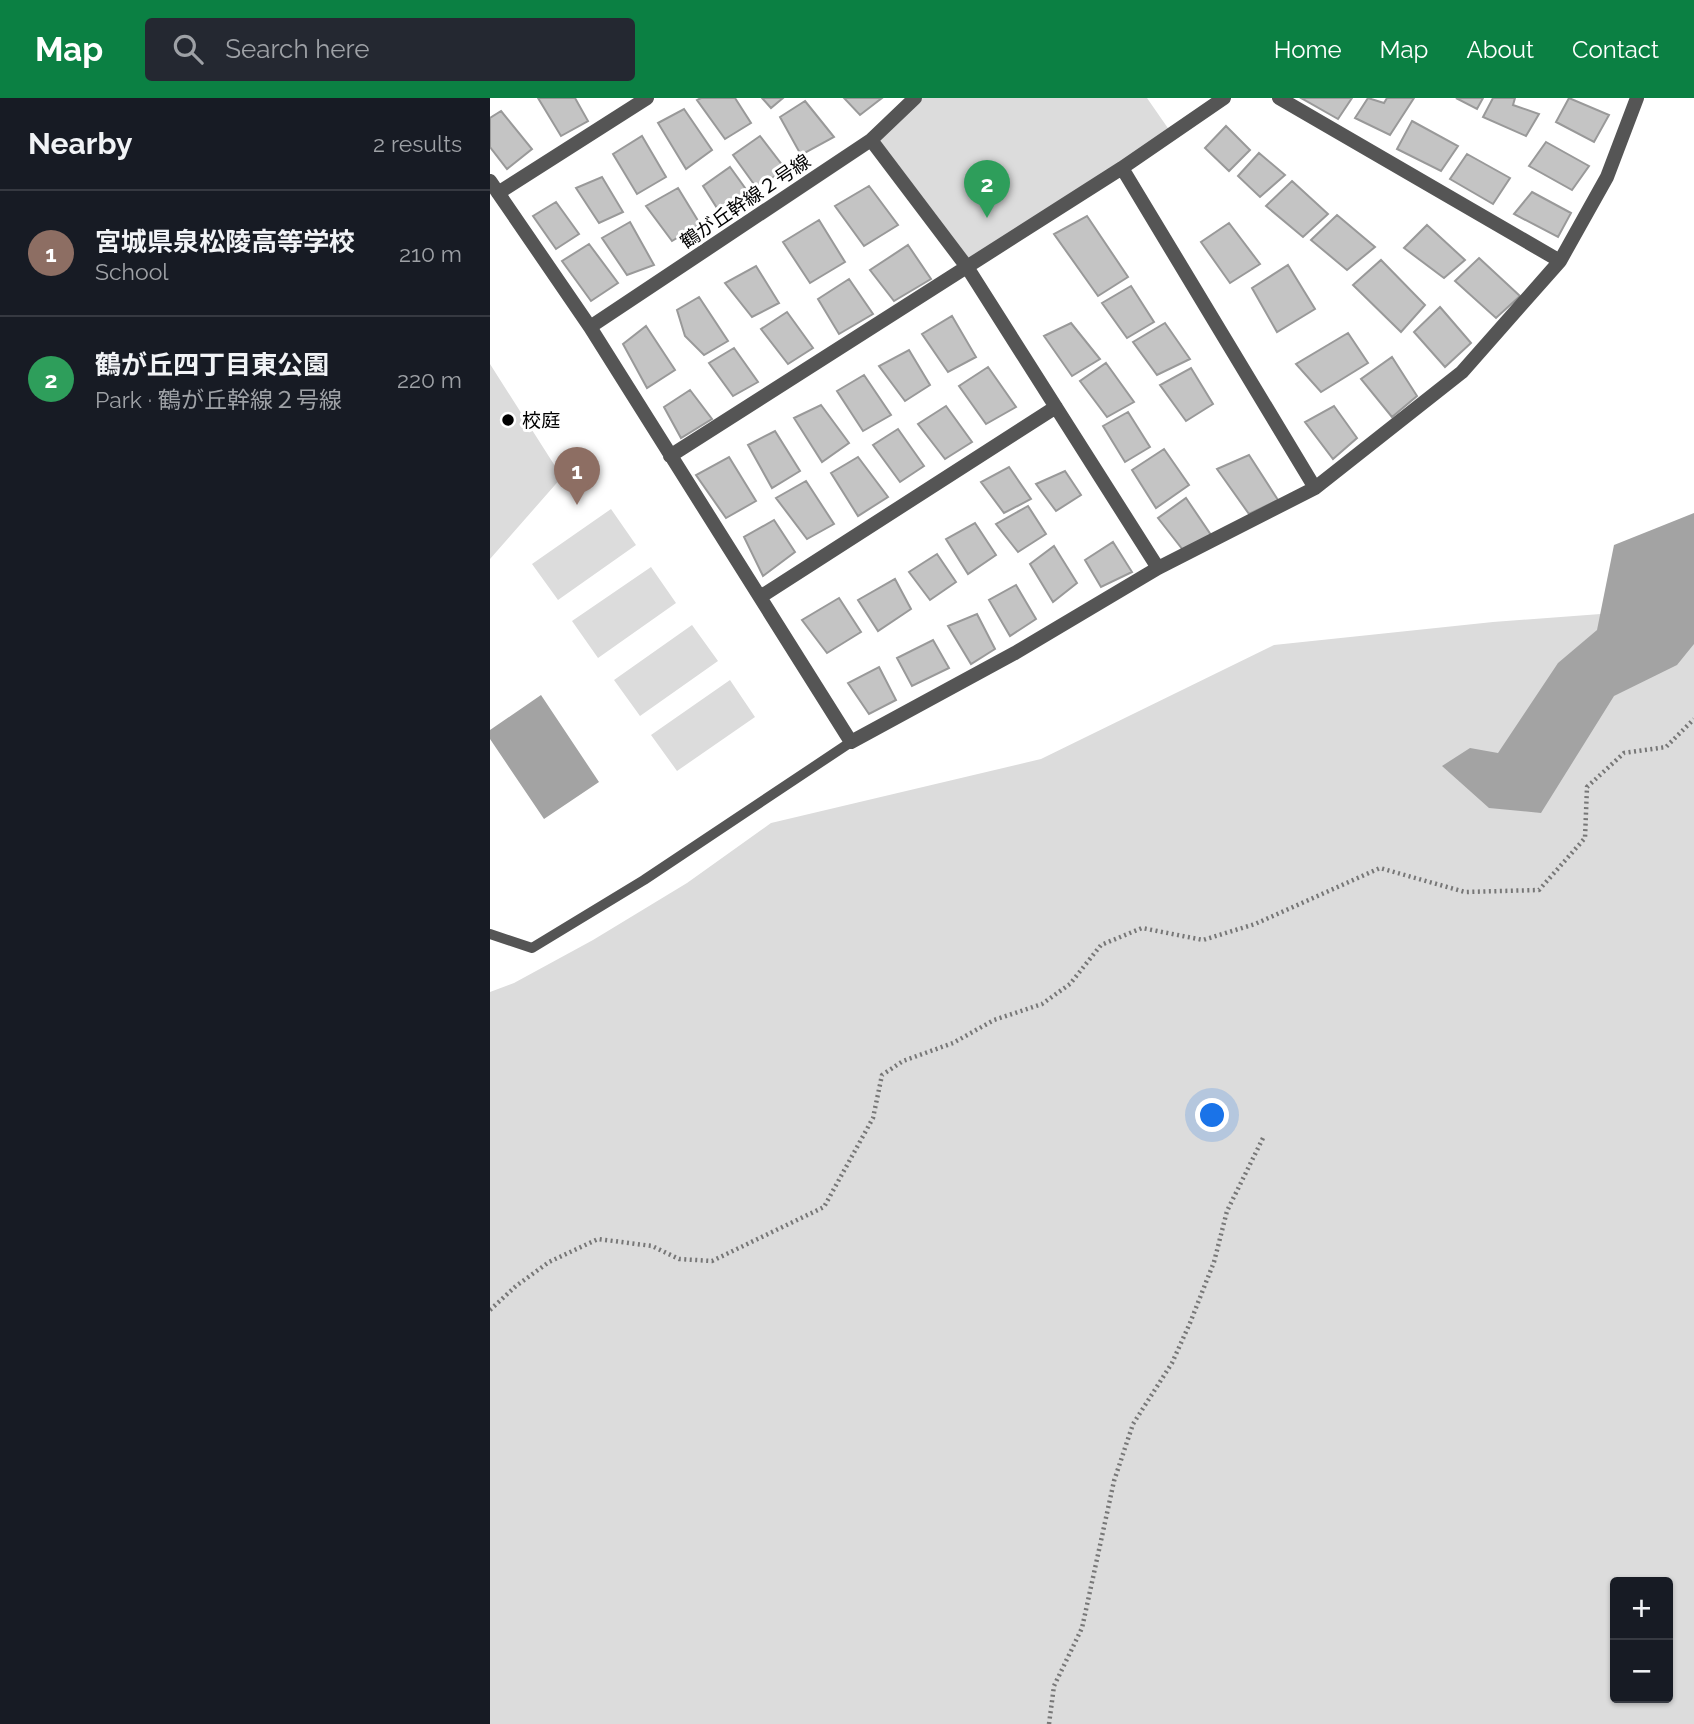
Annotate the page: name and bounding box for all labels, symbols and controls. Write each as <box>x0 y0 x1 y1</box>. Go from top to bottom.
search box <box>145 18 635 81</box>
text: Map <box>35 30 103 69</box>
icon: search <box>169 30 207 68</box>
text: Search here <box>225 34 370 64</box>
text: Home <box>1274 35 1342 64</box>
text: Map <box>1380 35 1428 64</box>
text: About <box>1466 35 1534 64</box>
text: Contact <box>1572 35 1659 64</box>
text: Nearby <box>28 126 132 161</box>
text: 2 results <box>373 130 462 157</box>
street label: 鶴が丘幹線２号線 <box>676 149 814 253</box>
pin: 2 <box>964 160 1010 218</box>
text: 宮城県泉松陵高等学校 <box>95 227 355 257</box>
text: 1 <box>45 240 57 267</box>
text: 210 m <box>399 240 462 267</box>
text: School <box>95 258 169 285</box>
text: 鶴が丘四丁目東公園 <box>95 350 329 380</box>
text: 2 <box>45 366 57 393</box>
text: 220 m <box>397 366 462 393</box>
text: Park · 鶴が丘幹線２号線 <box>95 386 342 413</box>
place label: 校庭 <box>522 409 560 431</box>
marker: 校庭 <box>500 412 516 428</box>
pin: 1 <box>554 447 600 505</box>
your location <box>1195 1098 1229 1132</box>
map controls <box>1610 1577 1673 1703</box>
button: + <box>1610 1577 1673 1640</box>
button: − <box>1610 1640 1673 1703</box>

